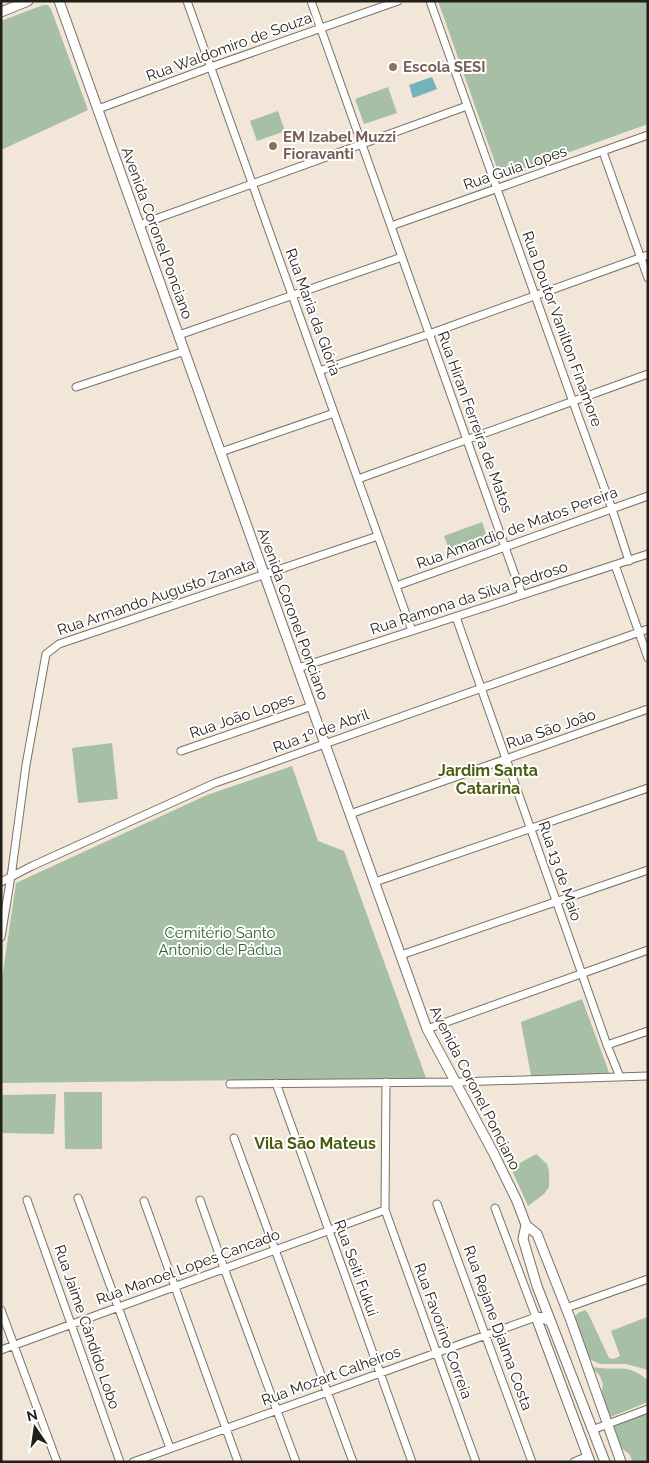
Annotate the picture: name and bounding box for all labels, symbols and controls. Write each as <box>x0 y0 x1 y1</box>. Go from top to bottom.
street label: Rua Waldomiro de Souza <box>144 9 314 85</box>
place label: Escola SESI <box>403 58 486 76</box>
marker: Escola SESI <box>387 61 399 73</box>
place label: EM Izabel Muzzi Fioravanti <box>283 128 396 163</box>
marker: EM Izabel Muzzi Fioravanti <box>267 140 279 152</box>
street label: Rua Guia Lopes <box>461 142 569 194</box>
street label: Avenida Coronel Ponciano <box>117 144 197 322</box>
street label: Rua Doutor Vanilton Finamore <box>518 229 606 429</box>
street label: Rua Maria da Glória <box>282 246 344 378</box>
street label: Rua Hiran Ferreira de Matos <box>434 329 516 515</box>
street label: Rua Amandio de Matos Pereira <box>414 483 620 573</box>
street label: Avenida Coronel Ponciano <box>253 525 333 703</box>
street label: Rua Armando Augusto Zanata <box>55 555 257 639</box>
street label: Rua Ramona da Silva Pedroso <box>368 557 570 638</box>
street label: Rua João Lopes <box>187 690 297 742</box>
street label: Rua 1º de Abril <box>270 705 372 757</box>
street label: Rua São João <box>504 705 598 753</box>
district label: Jardim Santa Catarina <box>438 761 538 798</box>
street label: Rua 13 de Maio <box>535 819 586 923</box>
park label: Cemitério Santo Antonio de Pádua <box>158 924 282 959</box>
street label: Avenida Coronel Ponciano <box>426 1003 524 1173</box>
district label: Vila São Mateus <box>254 1134 376 1153</box>
street label: Rua Seiti Fukui <box>330 1217 382 1319</box>
street label: Rua Manoel Lopes Cancado <box>94 1225 282 1309</box>
street label: Rua Jaime Cândido Lobo <box>50 1242 124 1412</box>
street label: Rua Rejane Djalma Costa <box>460 1243 536 1413</box>
street label: Rua Favorino Correia <box>410 1261 476 1401</box>
street label: Rua Mozart Calheiros <box>259 1342 403 1410</box>
north arrow <box>10 1403 60 1453</box>
text: N <box>25 1406 39 1424</box>

